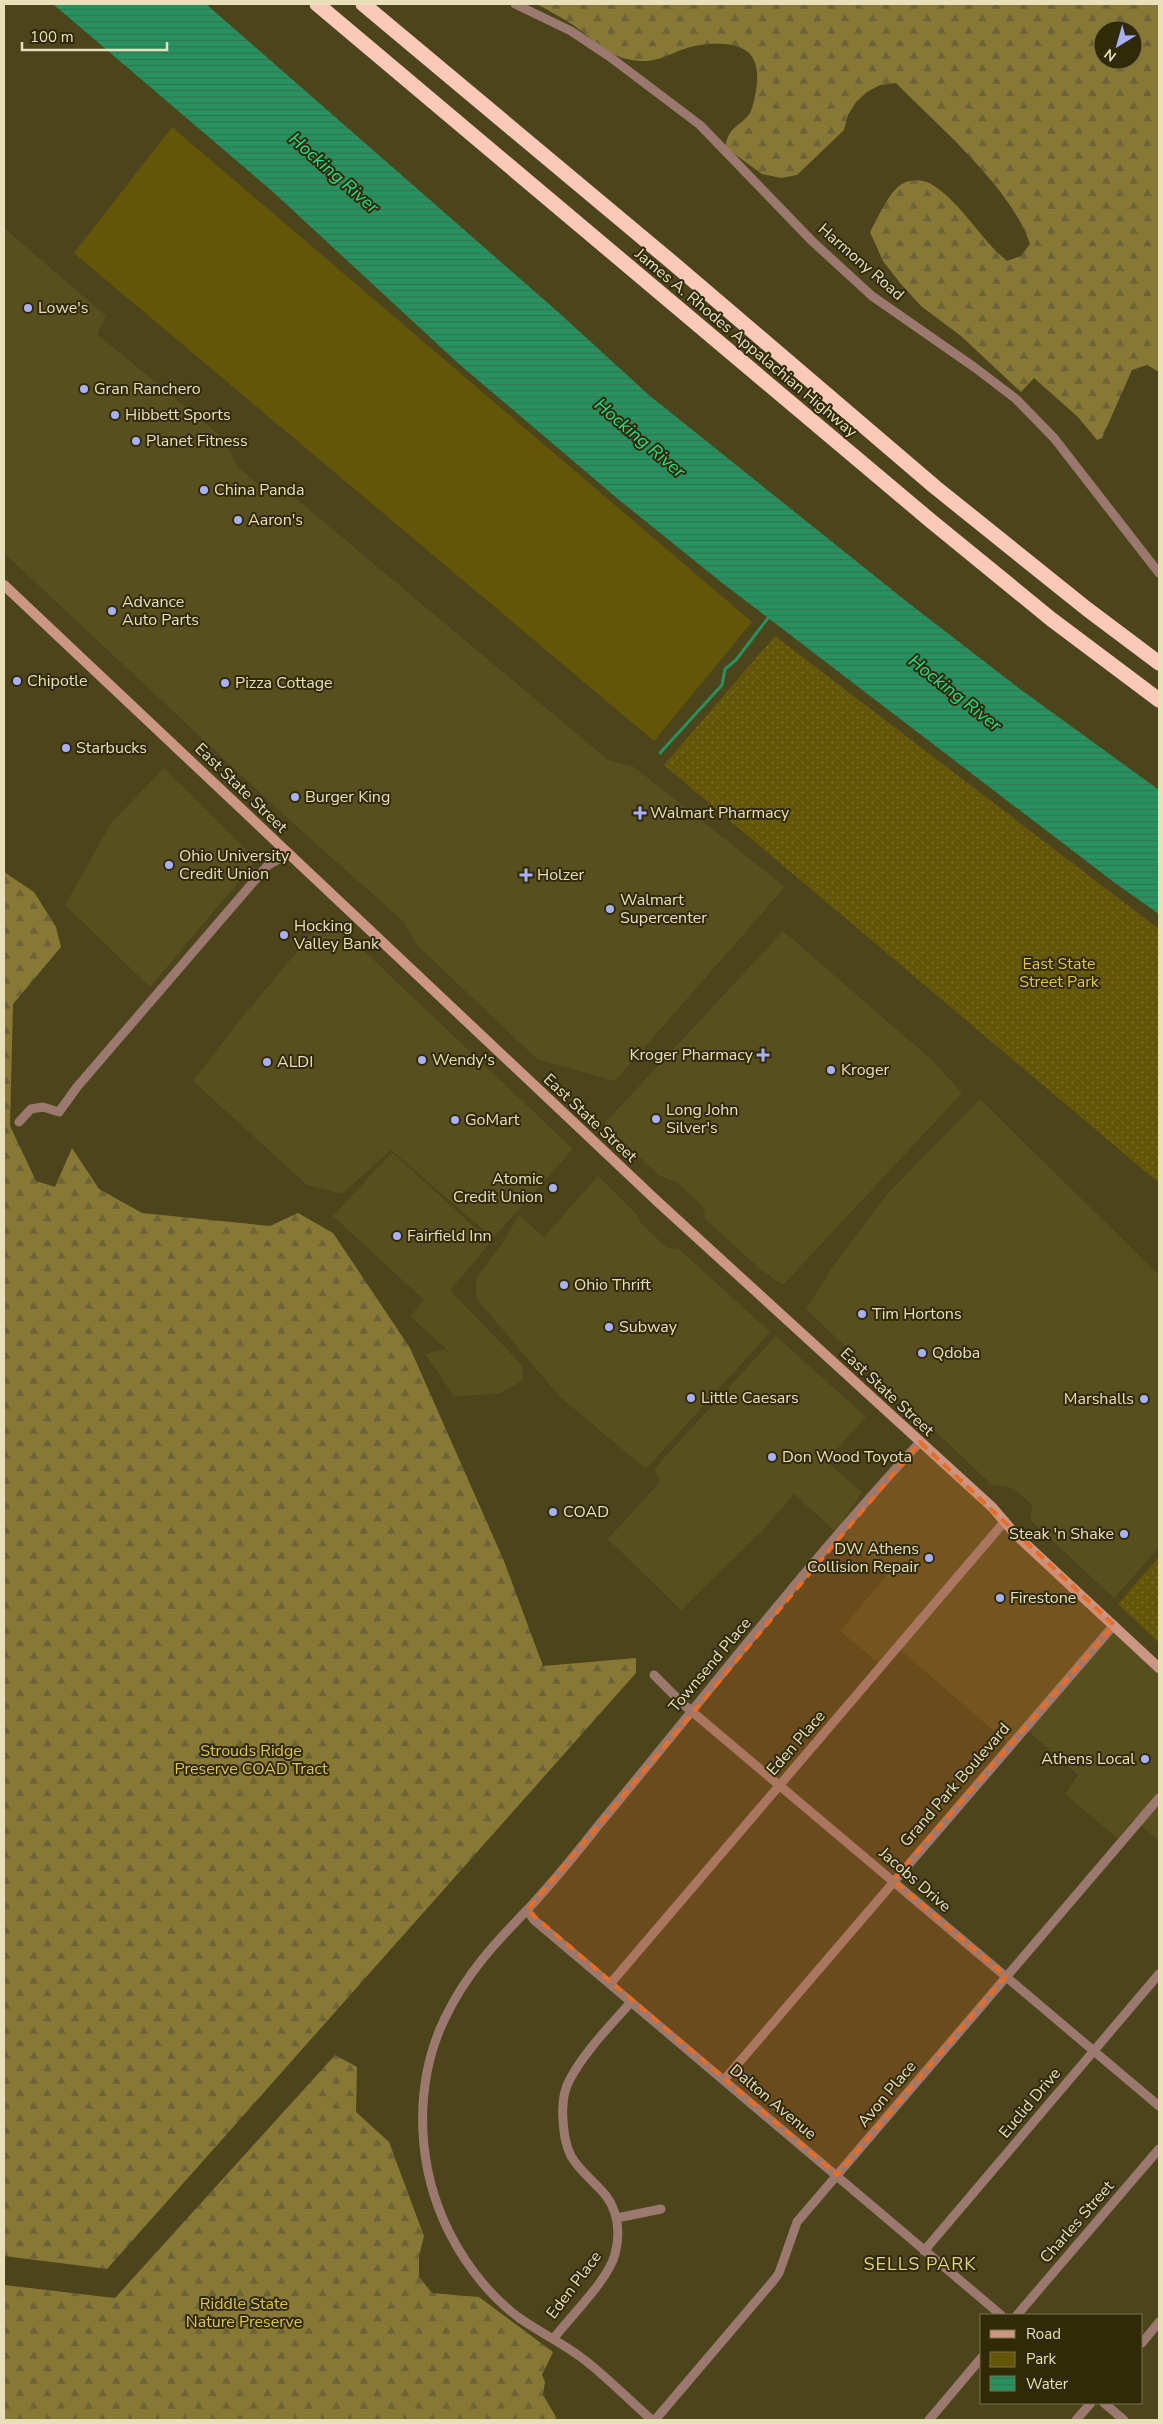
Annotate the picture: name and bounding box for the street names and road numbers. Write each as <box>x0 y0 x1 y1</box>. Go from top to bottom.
street label: Harmony Road <box>813 218 909 306</box>
street label: James A. Rhodes Appalachian Highway <box>629 243 862 443</box>
street label: East State Street <box>190 738 292 838</box>
street label: East State Street <box>538 1069 642 1167</box>
street label: East State Street <box>835 1343 939 1441</box>
street label: Townsend Place <box>664 1613 756 1717</box>
street label: Eden Place <box>762 1706 830 1780</box>
street label: Grand Park Boulevard <box>895 1718 1015 1852</box>
street label: Jacobs Drive <box>873 1842 956 1917</box>
street label: Avon Place <box>853 2056 921 2132</box>
street label: Dalton Avenue <box>725 2059 821 2145</box>
street label: Euclid Drive <box>994 2063 1066 2143</box>
street label: Charles Street <box>1035 2176 1119 2268</box>
street label: Eden Place <box>541 2247 607 2323</box>

